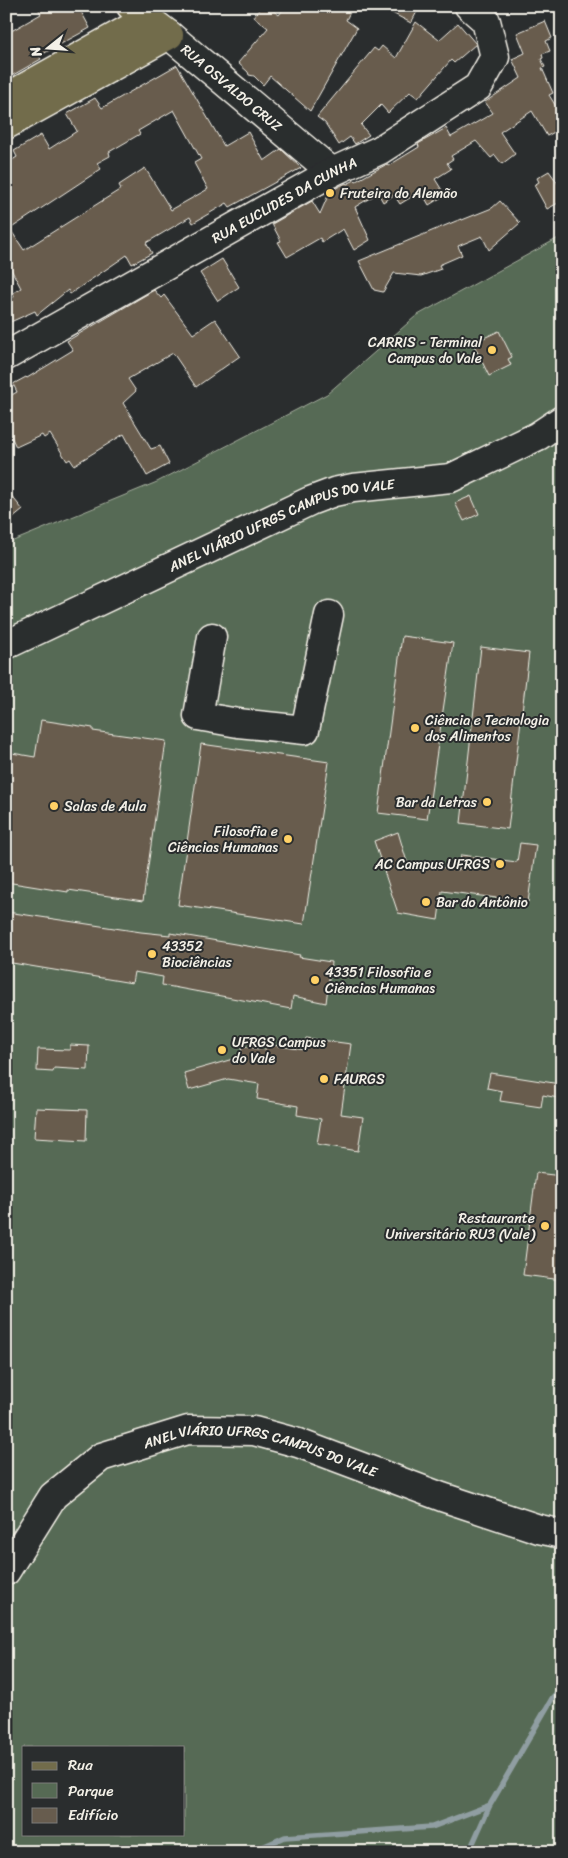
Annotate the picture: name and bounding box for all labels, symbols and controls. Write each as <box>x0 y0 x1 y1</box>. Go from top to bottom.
north arrow <box>22 22 72 72</box>
street label: RUA OSVALDO CRUZ <box>175 37 288 138</box>
text: N <box>23 43 50 61</box>
street label: RUA EUCLIDES DA CUNHA <box>207 150 361 250</box>
place label: Fruteira do Alemão <box>340 181 457 206</box>
marker: Fruteira do Alemão <box>324 187 336 199</box>
place label: CARRIS - Terminal Campus do Vale <box>368 330 483 371</box>
marker: CARRIS - Terminal Campus do Vale <box>486 344 498 356</box>
street label: ANEL VIÁRIO UFRGS CAMPUS DO VALE <box>163 471 397 579</box>
place label: Ciência e Tecnologia dos Alimentos <box>425 708 549 749</box>
marker: Ciência e Tecnologia dos Alimentos <box>409 722 421 734</box>
place label: Bar da Letras <box>396 790 478 815</box>
place label: Salas de Aula <box>64 794 147 819</box>
marker: Bar da Letras <box>481 796 493 808</box>
marker: Salas de Aula <box>48 800 60 812</box>
place label: Filosofia e Ciências Humanas <box>168 819 278 860</box>
marker: Filosofia e Ciências Humanas <box>282 833 294 845</box>
place label: AC Campus UFRGS <box>374 852 490 877</box>
marker: AC Campus UFRGS <box>494 858 506 870</box>
place label: Bar do Antônio <box>436 890 528 915</box>
marker: Bar do Antônio <box>420 896 432 908</box>
place label: 43352 Biociências <box>162 934 232 975</box>
marker: 43352 Biociências <box>146 948 158 960</box>
place label: 43351 Filosofia e Ciências Humanas <box>325 960 435 1001</box>
marker: 43351 Filosofia e Ciências Humanas <box>309 974 321 986</box>
place label: UFRGS Campus do Vale <box>232 1030 326 1071</box>
marker: UFRGS Campus do Vale <box>216 1044 228 1056</box>
place label: FAURGS <box>334 1067 385 1092</box>
marker: FAURGS <box>318 1073 330 1085</box>
place label: Restaurante Universitário RU3 (Vale) <box>386 1206 536 1247</box>
marker: Restaurante Universitário RU3 (Vale) <box>539 1220 551 1232</box>
street label: ANEL VIÁRIO UFRGS CAMPUS DO VALE <box>139 1417 382 1485</box>
legend <box>22 1746 185 1836</box>
text: Rua <box>68 1752 93 1778</box>
text: Parque <box>68 1778 113 1804</box>
text: Edifício <box>68 1802 119 1828</box>

